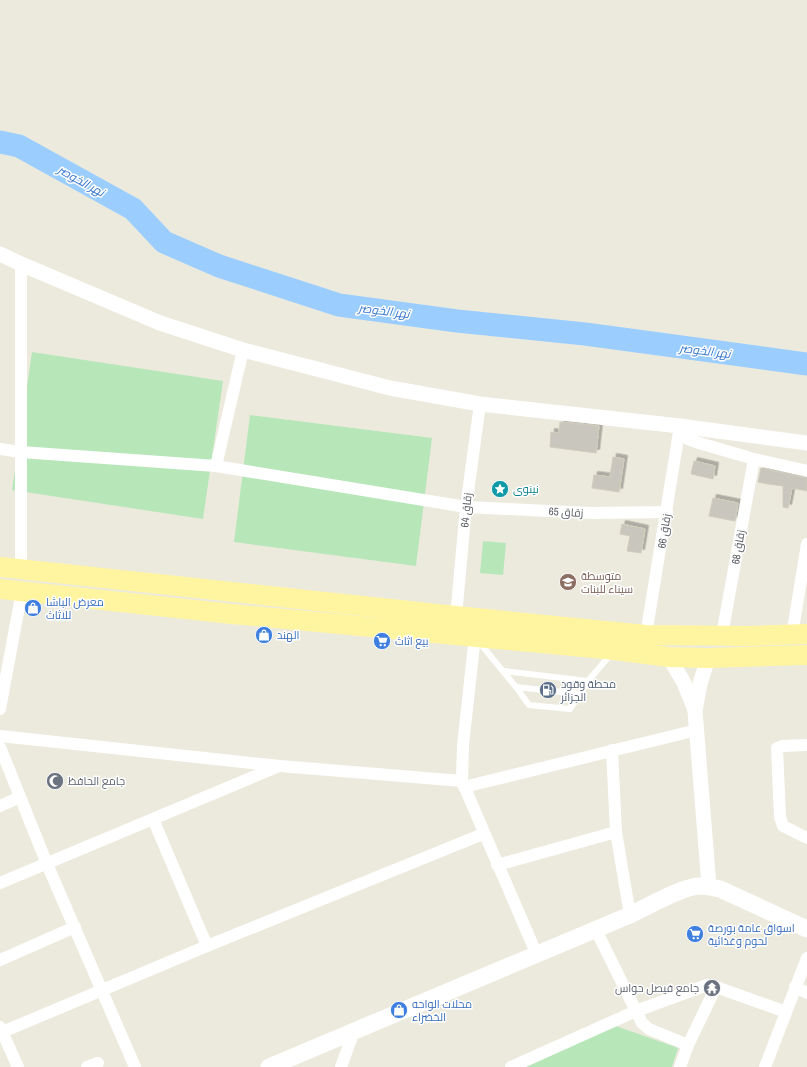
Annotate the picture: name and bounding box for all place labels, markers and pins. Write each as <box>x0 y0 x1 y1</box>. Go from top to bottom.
place icon: نينوى <box>490 479 510 499</box>
place label: نينوى <box>513 482 539 496</box>
place label: متوسطة سيناء للبنات <box>581 569 633 596</box>
school or university icon: متوسطة سيناء للبنات <box>558 572 578 592</box>
place label: معرض الباشا للاثاث <box>46 595 104 622</box>
shop icon: معرض الباشا للاثاث <box>23 598 43 618</box>
shop icon: الهند <box>254 625 274 645</box>
place label: الهند <box>277 628 299 642</box>
supermarket icon: بيع اثاث <box>372 631 392 651</box>
place label: بيع اثاث <box>395 634 429 649</box>
place label: محطة وقود الجزائر <box>560 677 616 704</box>
fuel station icon: محطة وقود الجزائر <box>538 680 558 700</box>
mosque icon: جامع الحافظ <box>45 771 65 791</box>
place label: جامع الحافظ <box>68 774 125 789</box>
place label: اسواق عامة بورصة لحوم وغذائية <box>708 921 795 949</box>
supermarket icon: اسواق عامة بورصة لحوم وغذائية <box>685 924 705 944</box>
temple icon: جامع فيصل حواس <box>702 978 722 998</box>
place label: جامع فيصل حواس <box>615 981 699 996</box>
place label: محلات الواحه الخضراء <box>412 997 472 1024</box>
shop icon: محلات الواحه الخضراء <box>389 1000 409 1020</box>

